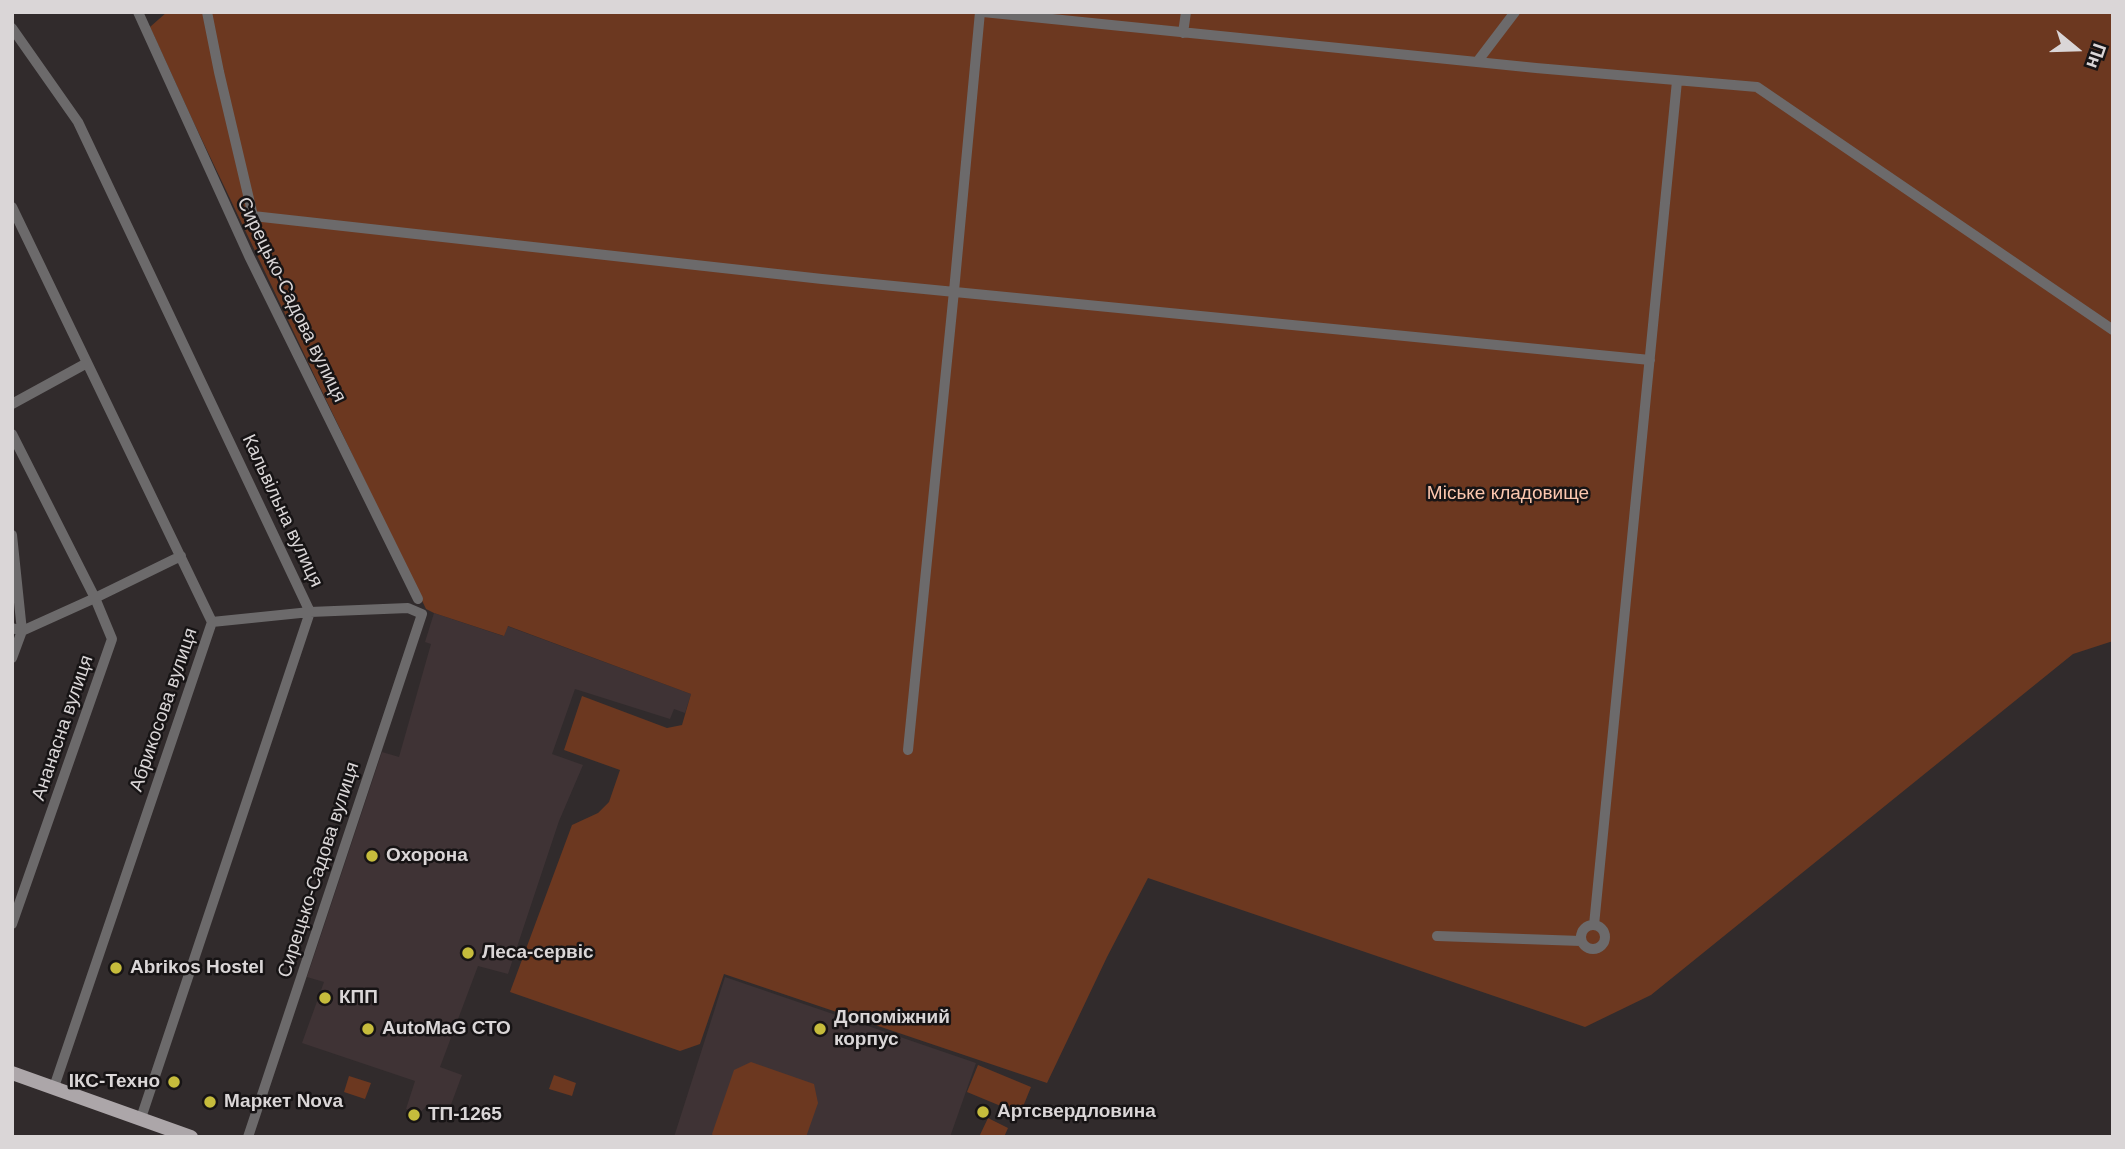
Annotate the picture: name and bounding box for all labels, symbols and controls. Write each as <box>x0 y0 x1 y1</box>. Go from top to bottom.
north arrow <box>2041 14 2111 84</box>
text: Пн <box>2082 41 2110 71</box>
street label: Сирецько-Садова вулиця <box>231 194 351 406</box>
street label: Кальвільна вулиця <box>237 431 327 591</box>
park label: Міське кладовище <box>1427 483 1589 505</box>
street label: Абрикосова вулиця <box>125 625 203 795</box>
street label: Ананасна вулиця <box>27 652 99 804</box>
street label: Сирецько-Садова вулиця <box>273 759 365 981</box>
place label: Охорона <box>386 845 468 867</box>
marker: Охорона <box>364 848 380 864</box>
place label: Леса-сервіс <box>482 942 594 964</box>
marker: Леса-сервіс <box>460 945 476 961</box>
place label: Abrikos Hostel <box>130 957 264 979</box>
marker: Abrikos Hostel <box>108 960 124 976</box>
place label: КПП <box>339 987 378 1009</box>
marker: КПП <box>317 990 333 1006</box>
place label: Допоміжний корпус <box>834 1007 950 1051</box>
place label: AutoMaG СТО <box>382 1018 511 1040</box>
marker: AutoMaG СТО <box>360 1021 376 1037</box>
marker: Допоміжний корпус <box>812 1021 828 1037</box>
place label: ІКС-Техно <box>69 1071 160 1093</box>
marker: ІКС-Техно <box>166 1074 182 1090</box>
place label: Маркет Nova <box>224 1091 343 1113</box>
marker: Маркет Nova <box>202 1094 218 1110</box>
place label: Артсвердловина <box>997 1101 1156 1123</box>
place label: ТП-1265 <box>428 1104 502 1126</box>
marker: Артсвердловина <box>975 1104 991 1120</box>
marker: ТП-1265 <box>406 1107 422 1123</box>

